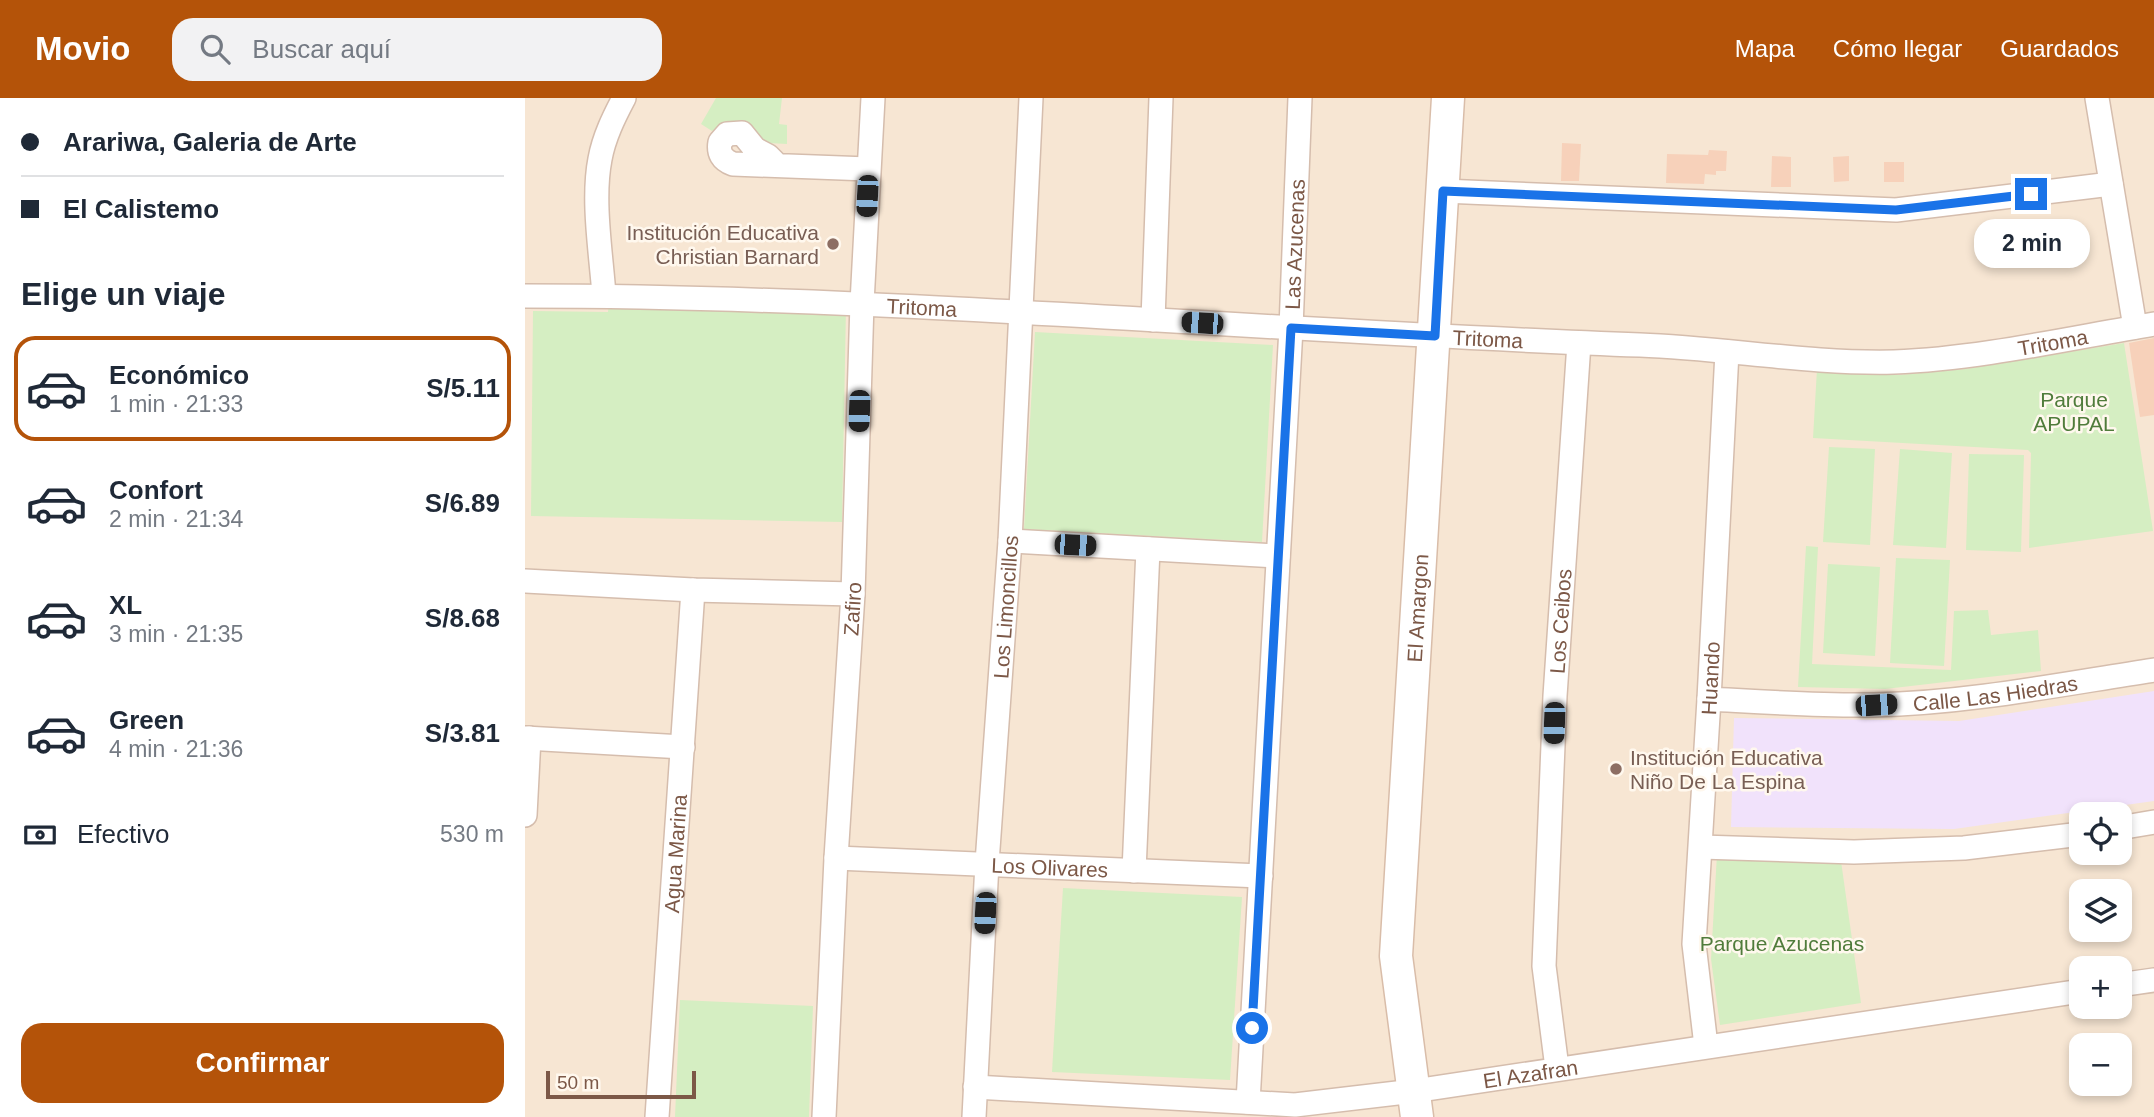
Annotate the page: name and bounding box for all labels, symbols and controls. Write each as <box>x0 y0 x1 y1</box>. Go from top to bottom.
search box <box>172 18 662 81</box>
text: Movio <box>35 30 130 67</box>
icon: search <box>196 30 234 68</box>
text: Buscar aquí <box>252 34 391 64</box>
text: Mapa <box>1735 35 1795 62</box>
text: Cómo llegar <box>1833 35 1962 62</box>
text: Guardados <box>2000 35 2119 62</box>
text: Arariwa, Galeria de Arte <box>63 127 357 157</box>
car <box>856 174 879 218</box>
street label: Las Azucenas <box>1280 178 1308 310</box>
route end <box>2015 178 2047 210</box>
text: El Calistemo <box>63 194 219 224</box>
callout: 2 min <box>1973 218 2089 268</box>
place label: Institución Educativa Christian Barnard <box>626 221 819 268</box>
text: 2 min <box>2002 230 2062 256</box>
marker: Institución Educativa Christian Barnard <box>825 236 841 252</box>
text: Elige un viaje <box>21 276 226 312</box>
street label: Tritoma <box>886 294 958 320</box>
car <box>1181 311 1224 335</box>
street label: Tritoma <box>2016 324 2090 359</box>
street label: Tritoma <box>1452 325 1524 352</box>
icon: car <box>25 357 88 420</box>
text: Económico <box>109 360 249 390</box>
text: S/5.11 <box>426 373 500 403</box>
park label: Parque APUPAL <box>2033 388 2115 435</box>
car <box>848 390 871 432</box>
text: 1 min · 21:33 <box>109 391 243 417</box>
icon: car <box>25 472 88 535</box>
text: Confort <box>109 475 203 505</box>
text: S/6.89 <box>425 488 500 518</box>
text: 2 min · 21:34 <box>109 506 243 532</box>
car <box>1054 533 1097 557</box>
street label: Los Limoncillos <box>989 535 1022 679</box>
street label: El Amargon <box>1402 553 1432 663</box>
street label: Los Ceibos <box>1545 568 1575 674</box>
street label: Zafiro <box>839 582 865 636</box>
icon: car <box>25 587 88 650</box>
text: XL <box>109 590 142 620</box>
text: S/8.68 <box>425 603 500 633</box>
text: 3 min · 21:35 <box>109 621 243 647</box>
street label: Huando <box>1697 641 1723 716</box>
street label: Calle Las Hiedras <box>1912 671 2079 715</box>
car <box>1855 693 1898 717</box>
icon: car <box>25 702 88 765</box>
car <box>1543 702 1566 744</box>
text: Green <box>109 705 184 735</box>
text: S/3.81 <box>425 718 500 748</box>
text: 4 min · 21:36 <box>109 736 243 762</box>
place label: Institución Educativa Niño De La Espina <box>1630 746 1823 793</box>
marker: Institución Educativa Niño De La Espina <box>1608 761 1624 777</box>
street label: Agua Marina <box>659 793 691 914</box>
map controls <box>2069 802 2132 1096</box>
button: locate <box>2069 802 2132 865</box>
icon: cash <box>21 816 59 854</box>
text: Efectivo <box>77 819 170 849</box>
text: 530 m <box>440 821 504 847</box>
street label: Los Olivares <box>991 853 1109 881</box>
button: layers <box>2069 879 2132 942</box>
car <box>974 891 997 935</box>
park label: Parque Azucenas <box>1700 932 1864 955</box>
button: + <box>2069 956 2132 1019</box>
route start <box>1236 1012 1268 1044</box>
button: Confirmar <box>21 1023 504 1103</box>
button: − <box>2069 1033 2132 1096</box>
street label: El Azafran <box>1481 1055 1579 1092</box>
scale bar <box>546 1068 697 1100</box>
text: 50 m <box>557 1072 599 1093</box>

